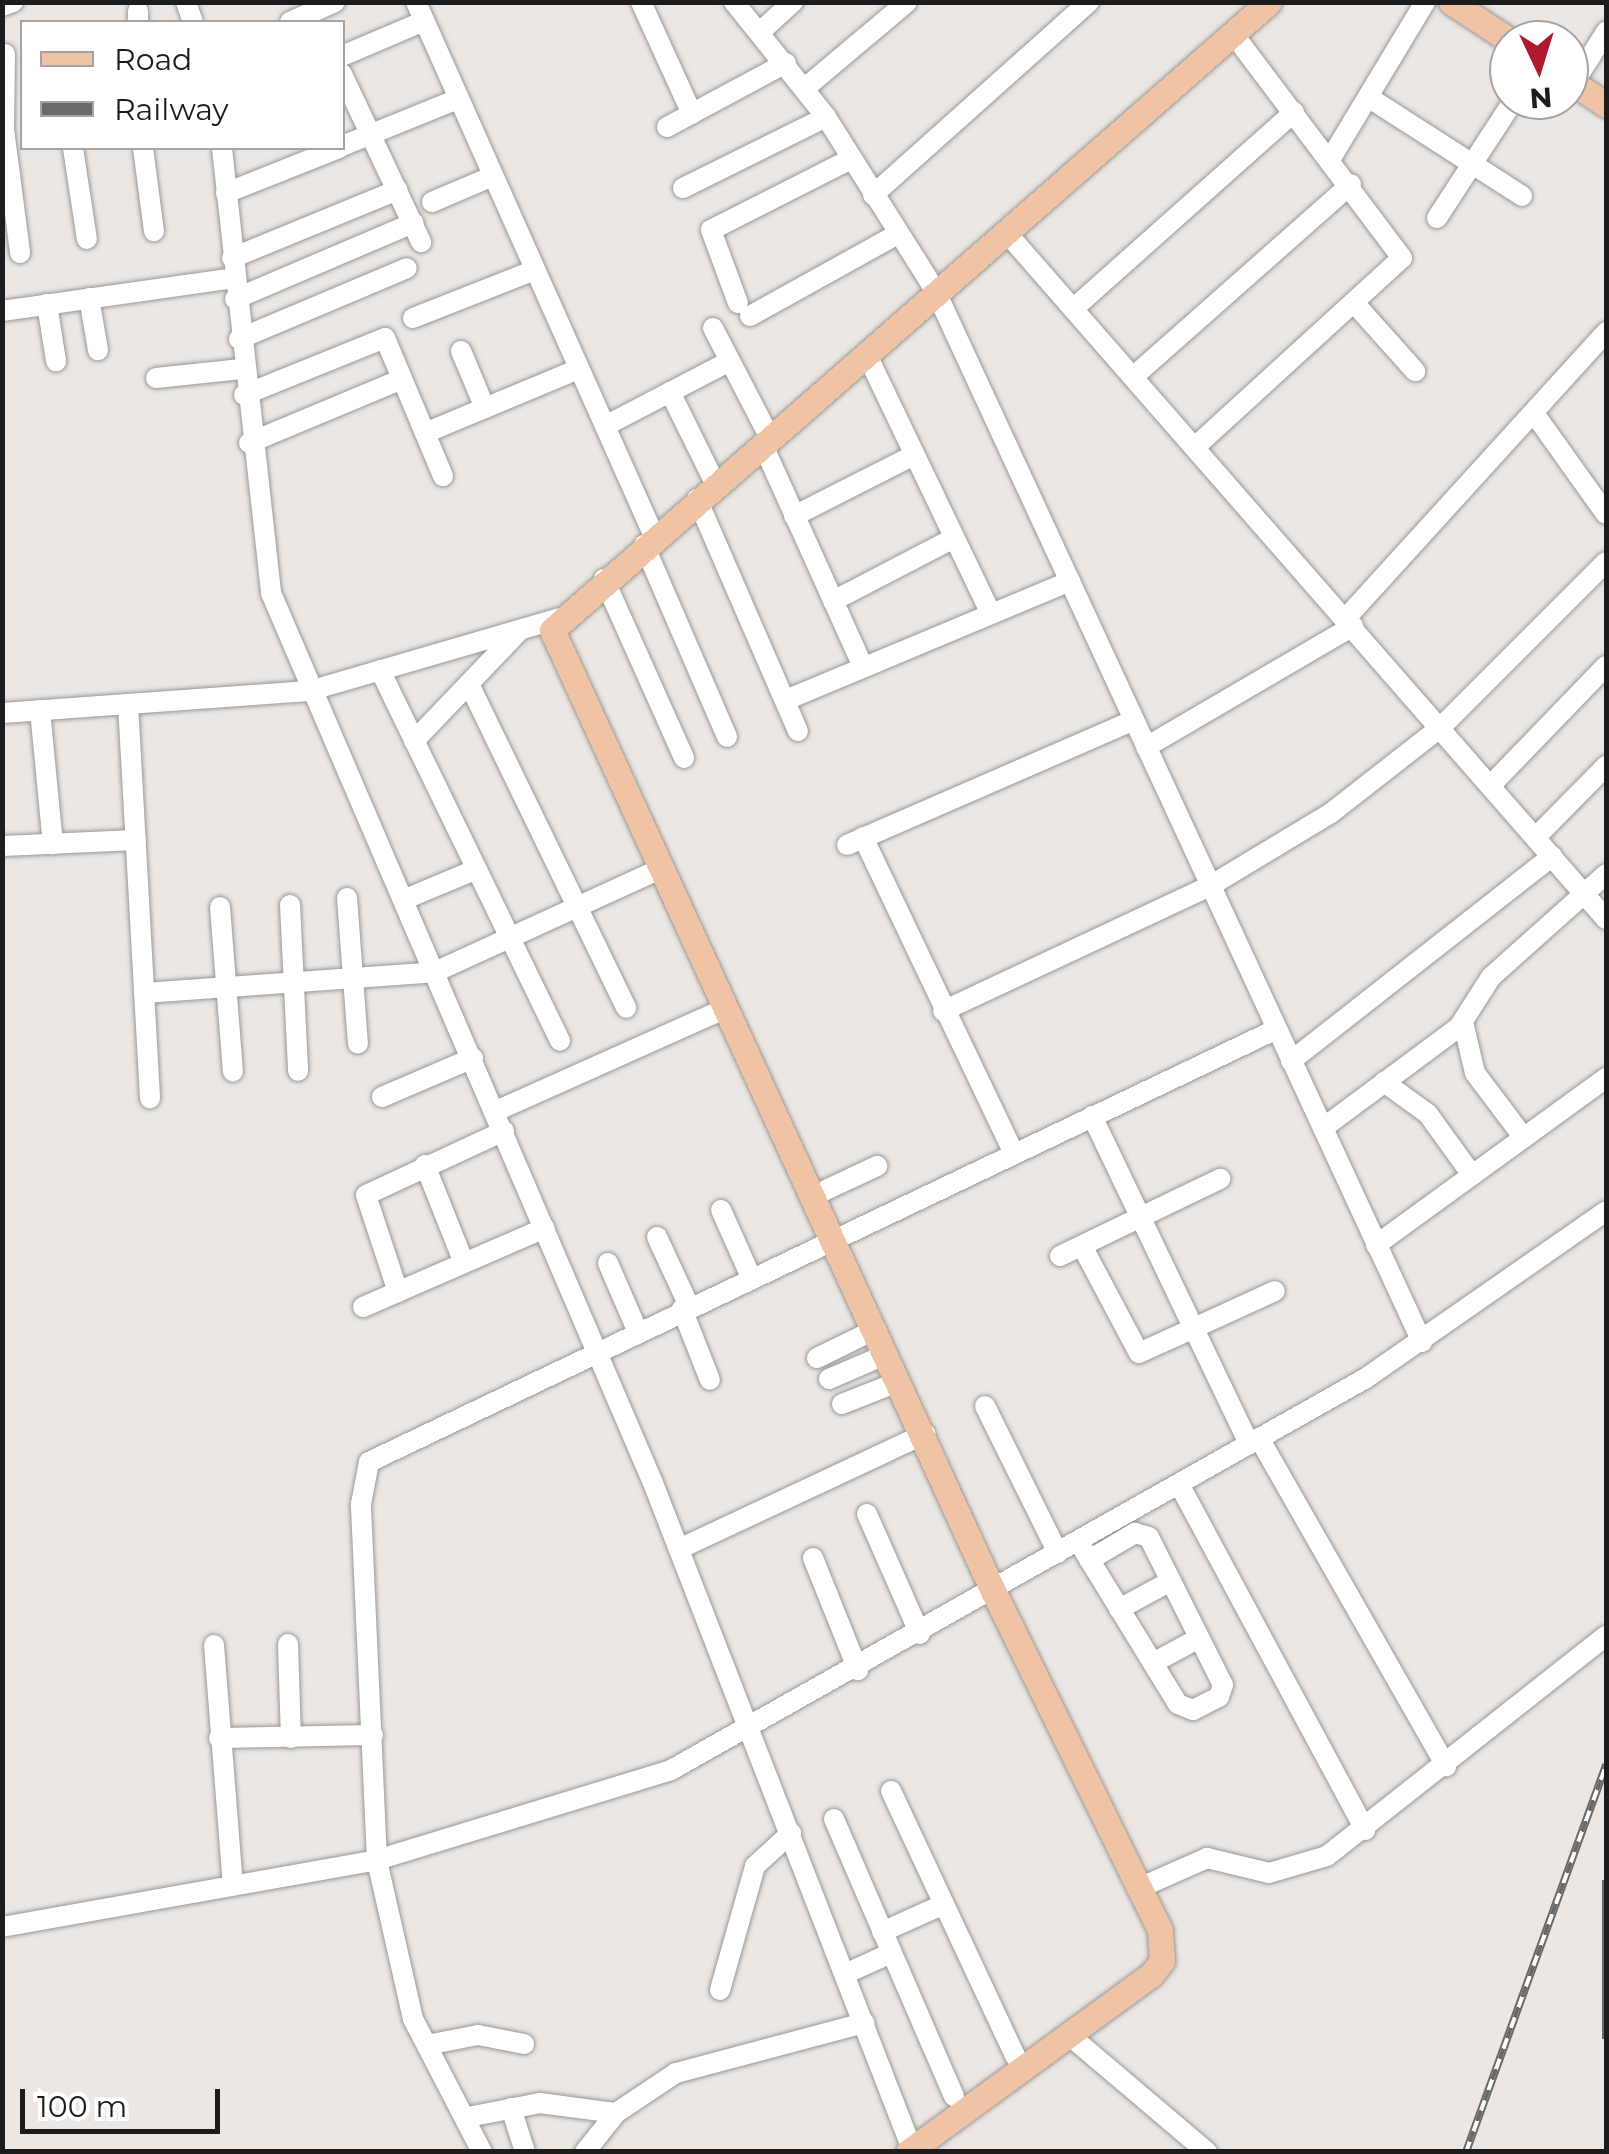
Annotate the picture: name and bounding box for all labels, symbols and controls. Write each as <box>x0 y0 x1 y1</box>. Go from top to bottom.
legend <box>20 20 345 150</box>
north arrow <box>1489 20 1589 120</box>
text: Road <box>114 41 192 78</box>
text: N <box>1528 80 1553 116</box>
text: Railway <box>114 91 229 128</box>
scale bar <box>25 2069 225 2131</box>
text: 100 m <box>37 2088 127 2125</box>

